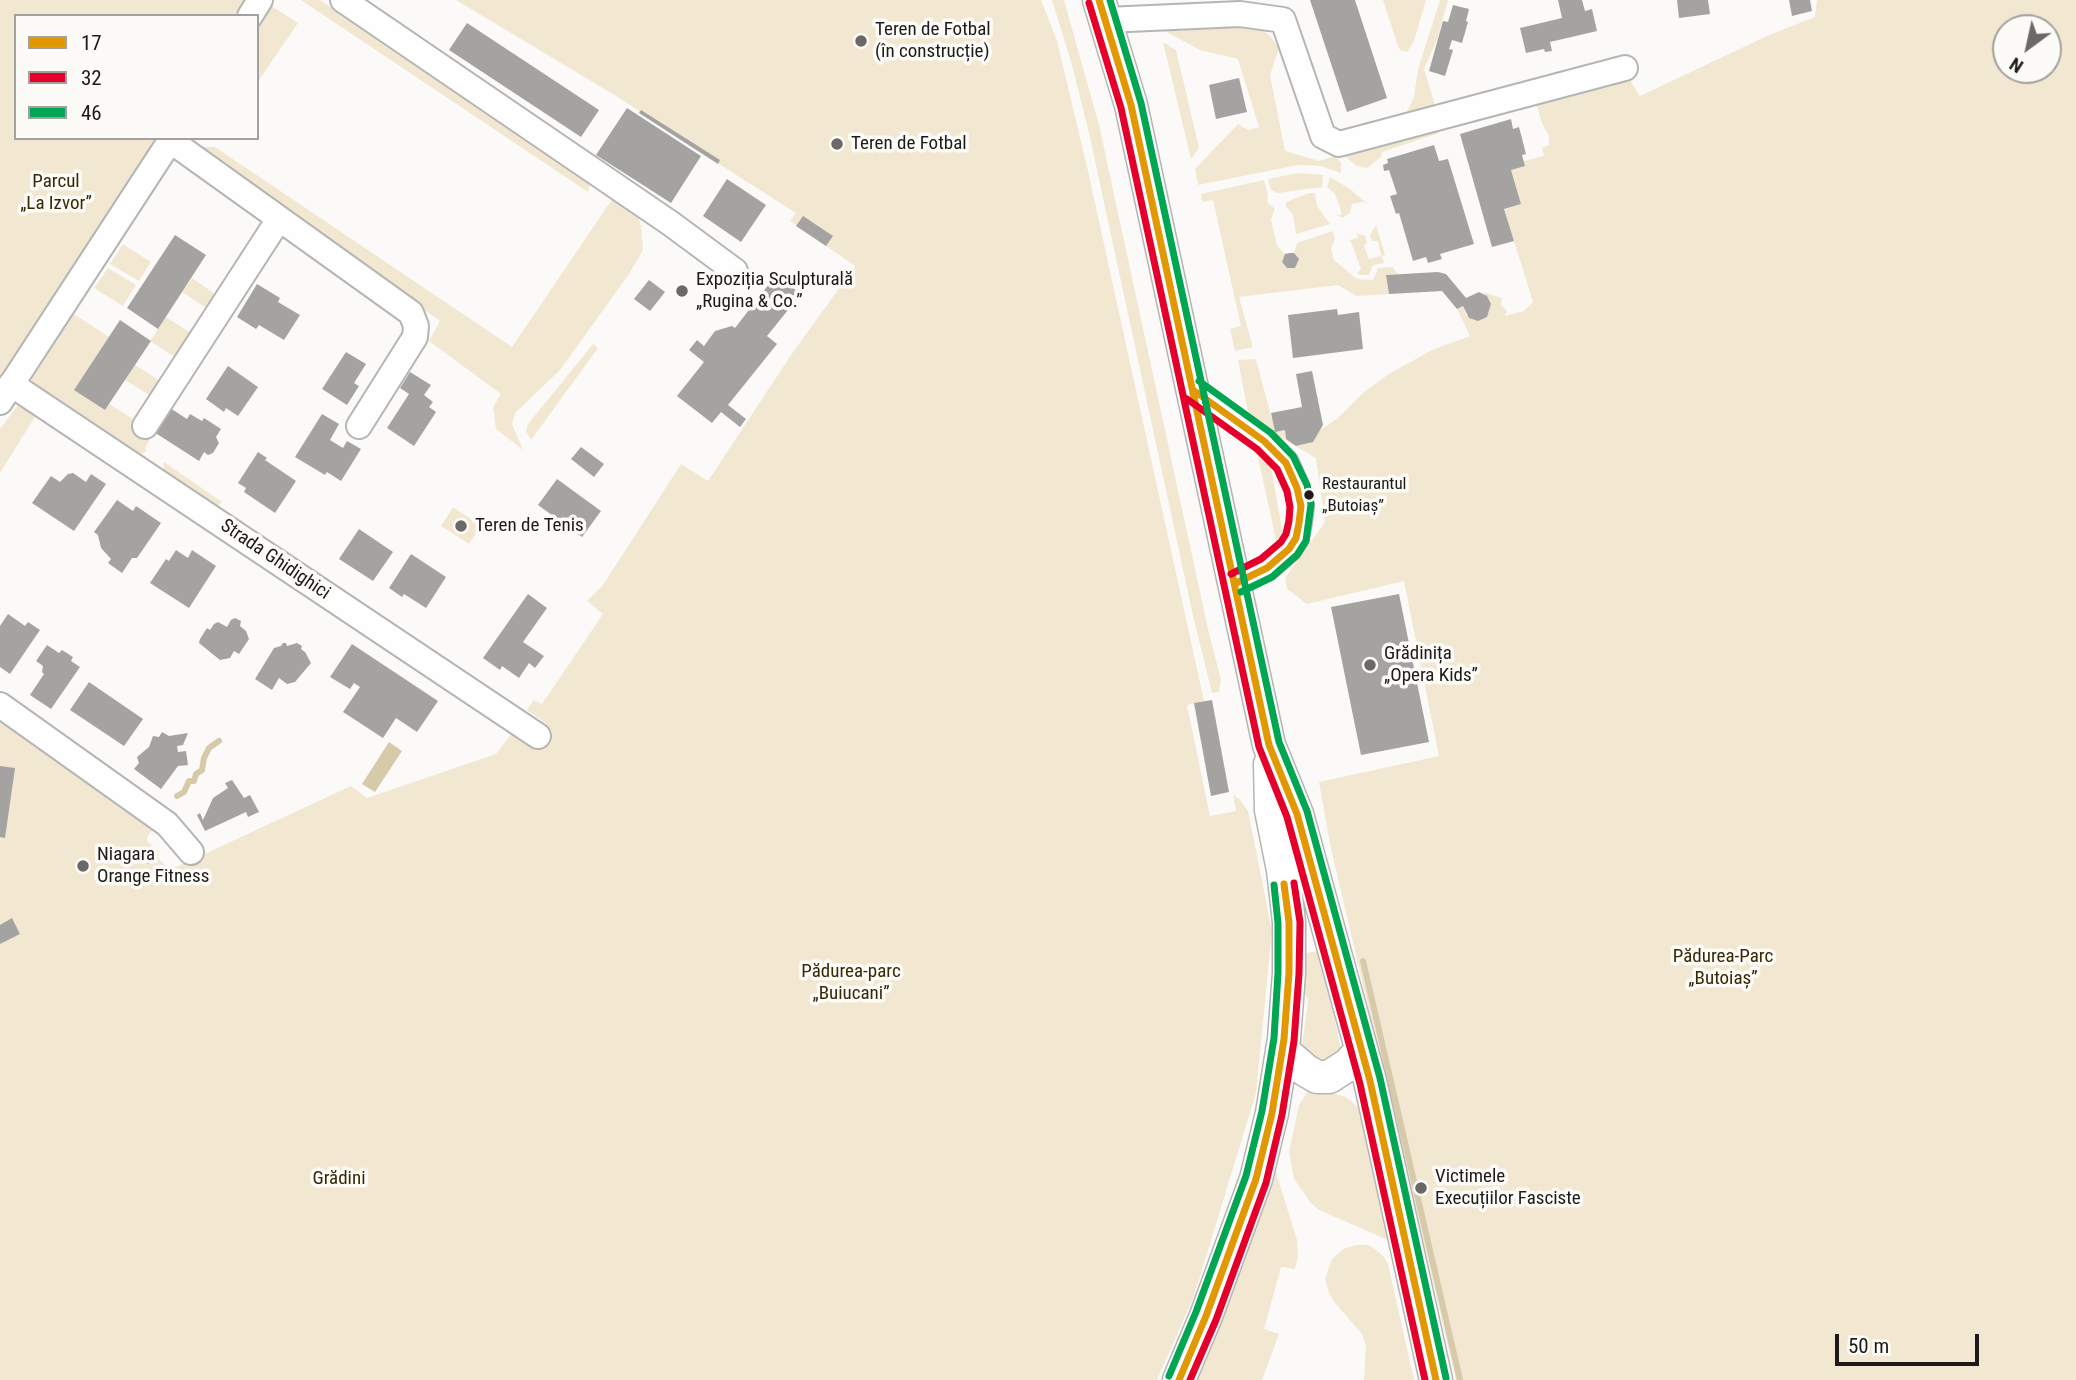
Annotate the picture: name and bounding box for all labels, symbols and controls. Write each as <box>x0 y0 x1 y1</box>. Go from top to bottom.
legend <box>14 14 259 140</box>
north arrow <box>1992 14 2062 84</box>
place label: Teren de Fotbal (în construcție) <box>875 19 991 63</box>
text: 17 <box>81 31 102 55</box>
marker: Teren de Fotbal (în construcție) <box>853 33 869 49</box>
text: N <box>2005 53 2028 78</box>
text: 32 <box>81 66 102 90</box>
text: 46 <box>81 101 102 125</box>
place label: Teren de Fotbal <box>851 133 967 155</box>
marker: Teren de Fotbal <box>829 136 845 152</box>
park label: Parcul „La Izvor” <box>20 171 92 215</box>
place label: Expoziția Sculpturală „Rugina & Co.” <box>696 269 853 313</box>
marker: Expoziția Sculpturală „Rugina & Co.” <box>674 283 690 299</box>
place label: Restaurantul „Butoiaș” <box>1322 475 1407 515</box>
marker: Restaurantul „Butoiaș” <box>1302 488 1316 502</box>
street label: Strada Ghidighici <box>216 515 334 605</box>
place label: Teren de Tenis <box>475 515 584 537</box>
marker: Teren de Tenis <box>453 518 469 534</box>
place label: Grădinița „Opera Kids” <box>1384 643 1478 687</box>
marker: Grădinița „Opera Kids” <box>1362 657 1378 673</box>
place label: Niagara Orange Fitness <box>97 844 209 888</box>
marker: Niagara Orange Fitness <box>75 858 91 874</box>
park label: Pădurea-Parc „Butoiaș” <box>1673 946 1773 990</box>
park label: Pădurea-parc „Buiucani” <box>801 961 901 1005</box>
place label: Victimele Execuțiilor Fasciste <box>1435 1166 1581 1210</box>
park label: Grădini <box>312 1168 366 1190</box>
marker: Victimele Execuțiilor Fasciste <box>1413 1180 1429 1196</box>
scale bar <box>1838 1320 1982 1364</box>
text: 50 m <box>1848 1334 1889 1358</box>

